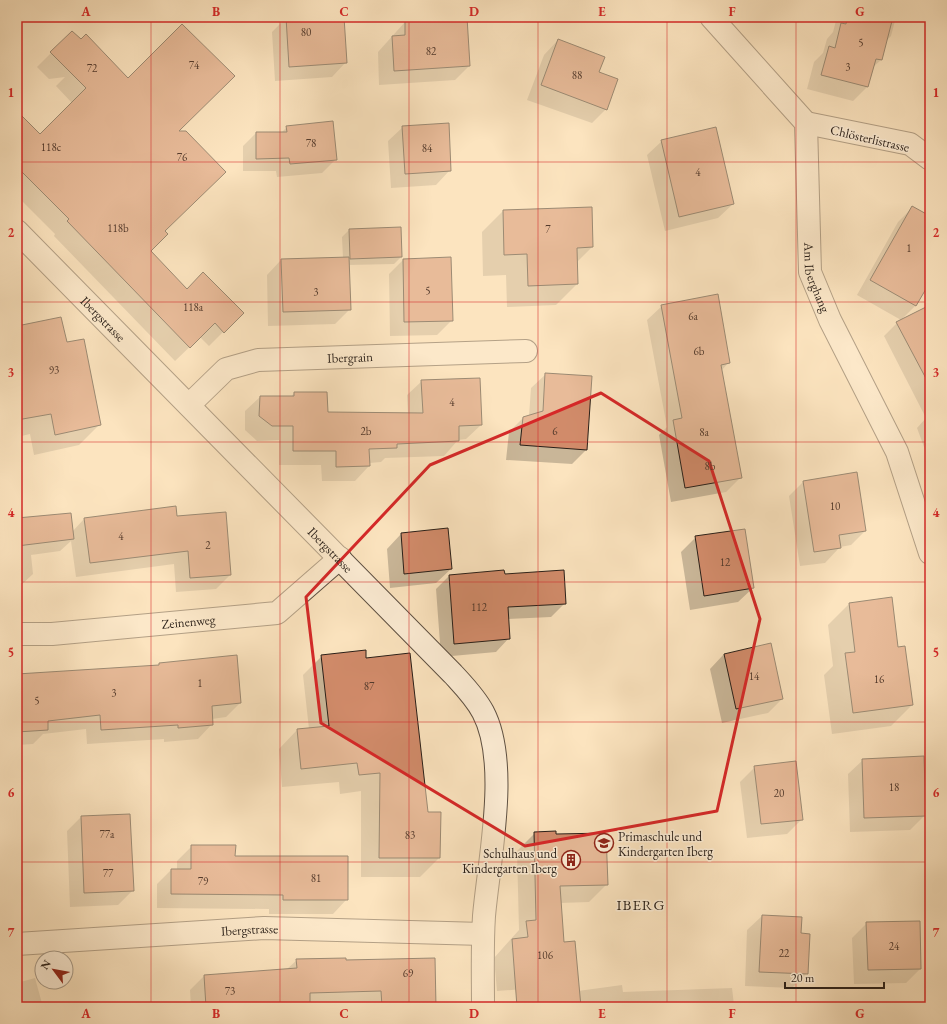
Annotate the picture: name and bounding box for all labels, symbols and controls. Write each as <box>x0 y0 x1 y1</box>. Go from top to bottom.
text: A <box>80 3 91 20</box>
text: B <box>212 3 220 20</box>
text: C <box>339 3 349 20</box>
text: D <box>469 3 479 20</box>
text: E <box>598 3 606 20</box>
text: F <box>728 3 736 20</box>
text: G <box>855 3 865 20</box>
house number: 80 <box>301 25 311 39</box>
house number: 5 <box>858 35 864 49</box>
house number: 82 <box>426 44 437 58</box>
house number: 74 <box>189 58 200 72</box>
house number: 3 <box>845 60 851 74</box>
house number: 72 <box>87 61 98 75</box>
house number: 88 <box>572 68 582 82</box>
text: 1 <box>8 84 15 101</box>
text: 1 <box>933 84 940 101</box>
street label: Chlösterlistrasse <box>829 121 911 156</box>
house number: 78 <box>306 136 316 150</box>
house number: 118c <box>41 140 62 154</box>
house number: 84 <box>422 141 433 155</box>
house number: 76 <box>177 150 188 164</box>
house number: 4 <box>695 165 701 179</box>
house number: 118b <box>107 221 129 235</box>
house number: 7 <box>545 222 551 236</box>
text: 2 <box>8 224 15 241</box>
text: 2 <box>933 224 940 241</box>
street label: Am Iberghang <box>800 241 834 315</box>
house number: 1 <box>906 241 912 255</box>
house number: 5 <box>425 283 431 297</box>
house number: 3 <box>313 285 319 299</box>
street label: Ibergstrasse <box>77 293 129 345</box>
house number: 118a <box>183 300 204 314</box>
house number: 6a <box>688 309 698 323</box>
house number: 6b <box>694 344 705 358</box>
street label: Ibergrain <box>327 348 373 367</box>
house number: 93 <box>49 363 59 377</box>
text: 3 <box>8 364 15 381</box>
text: 3 <box>933 364 940 381</box>
house number: 4 <box>449 395 455 409</box>
house number: 2b <box>361 424 372 438</box>
house number: 6 <box>552 424 558 438</box>
house number: 8a <box>699 425 709 439</box>
house number: 8b <box>705 459 716 473</box>
house number: 10 <box>830 499 840 513</box>
text: 4 <box>8 504 15 521</box>
text: 4 <box>933 504 940 521</box>
street label: Ibergstrasse <box>304 523 356 576</box>
house number: 4 <box>118 529 124 543</box>
house number: 2 <box>205 538 211 552</box>
house number: 12 <box>720 555 731 569</box>
house number: 112 <box>471 600 488 614</box>
street label: Zeinenweg <box>161 611 216 633</box>
text: 5 <box>8 644 14 661</box>
text: 5 <box>933 644 939 661</box>
house number: 14 <box>749 669 760 683</box>
house number: 16 <box>874 672 885 686</box>
house number: 1 <box>197 676 203 690</box>
house number: 87 <box>364 679 375 693</box>
house number: 3 <box>111 686 117 700</box>
house number: 5 <box>34 693 40 707</box>
house number: 18 <box>889 780 899 794</box>
text: 6 <box>8 784 15 801</box>
text: 6 <box>933 784 940 801</box>
house number: 20 <box>774 786 784 800</box>
house number: 77a <box>100 827 115 841</box>
house number: 83 <box>405 828 415 842</box>
place label: Primaschule und Kindergarten Iberg <box>618 828 713 860</box>
school or university icon: Primaschule und Kindergarten Iberg <box>593 832 615 854</box>
place label: Schulhaus und Kindergarten Iberg <box>462 845 557 877</box>
building icon: Schulhaus und Kindergarten Iberg <box>560 849 582 871</box>
house number: 77 <box>103 866 114 880</box>
house number: 81 <box>311 871 321 885</box>
house number: 79 <box>198 874 209 888</box>
district label: IBERG <box>617 895 666 914</box>
street label: Ibergstrasse <box>220 920 278 940</box>
text: 7 <box>8 924 15 941</box>
text: 7 <box>933 924 940 941</box>
house number: 24 <box>889 939 900 953</box>
house number: 22 <box>779 946 790 960</box>
house number: 106 <box>537 948 554 962</box>
north arrow <box>34 950 74 990</box>
text: N <box>37 957 54 972</box>
scale bar <box>785 964 884 990</box>
house number: 69 <box>403 966 414 980</box>
text: 20 m <box>791 970 815 986</box>
house number: 73 <box>225 984 235 998</box>
text: A <box>80 1005 91 1022</box>
text: B <box>212 1005 220 1022</box>
text: C <box>339 1005 349 1022</box>
text: D <box>469 1005 479 1022</box>
text: E <box>598 1005 606 1022</box>
text: F <box>728 1005 736 1022</box>
text: G <box>855 1005 865 1022</box>

